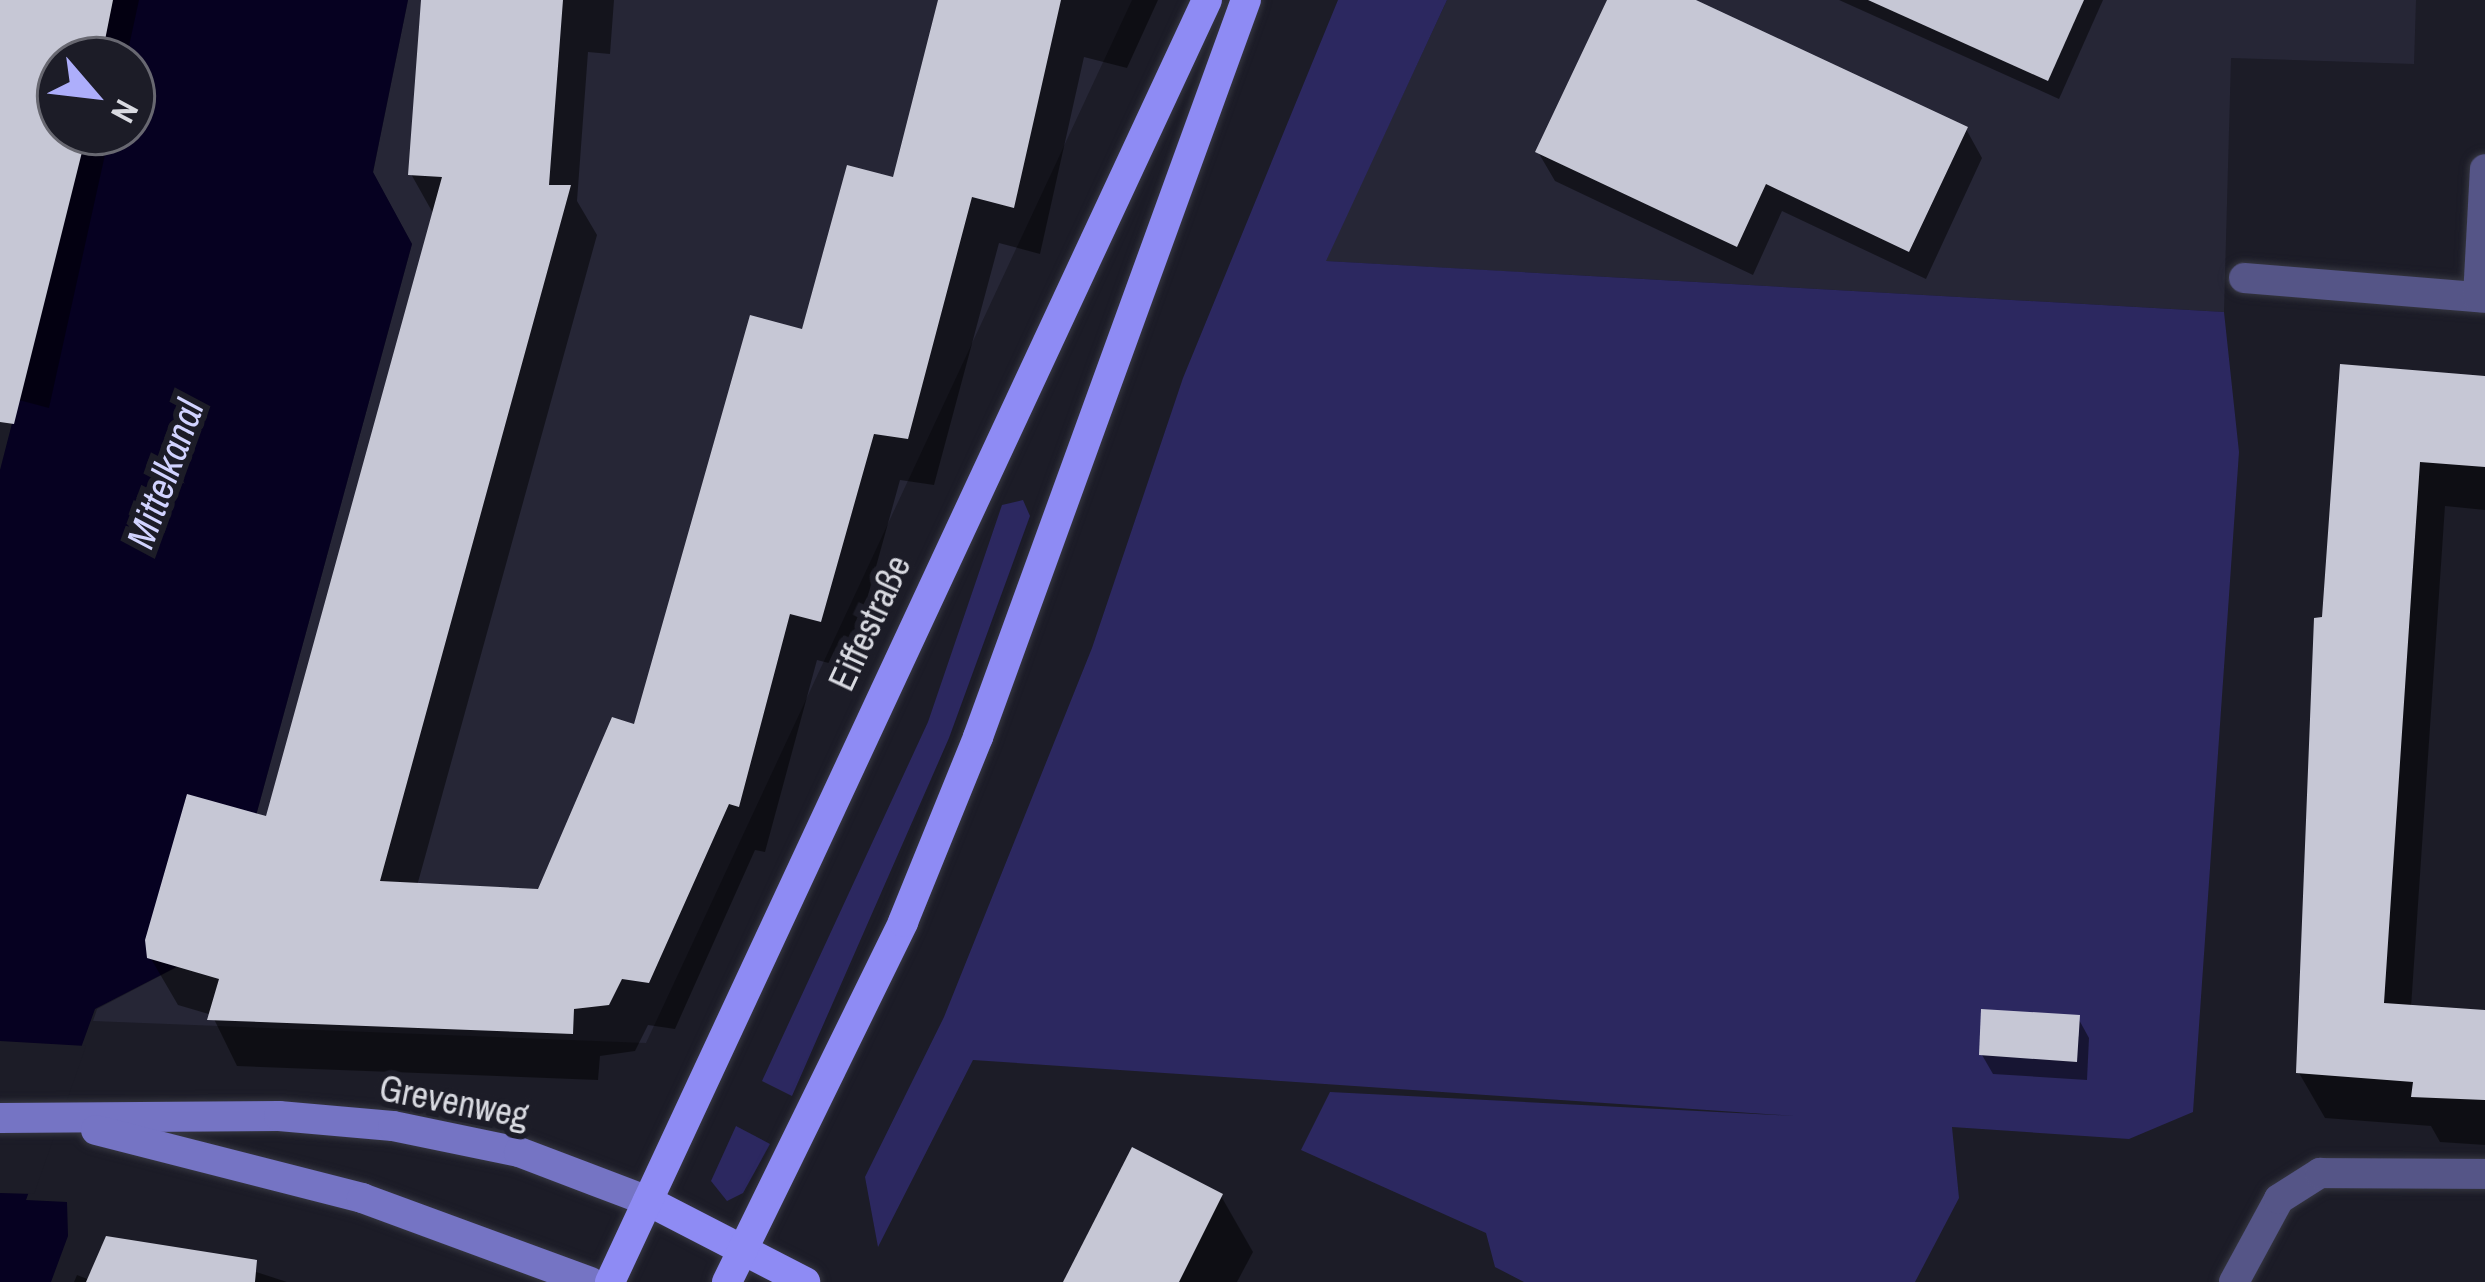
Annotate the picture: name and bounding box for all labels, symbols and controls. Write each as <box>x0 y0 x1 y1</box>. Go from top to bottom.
north arrow <box>36 36 156 156</box>
text: N <box>101 93 149 130</box>
water label: Mittelkanal <box>117 393 213 555</box>
street label: Eiffestraße <box>820 549 920 697</box>
street label: Grevenweg <box>376 1066 532 1138</box>

